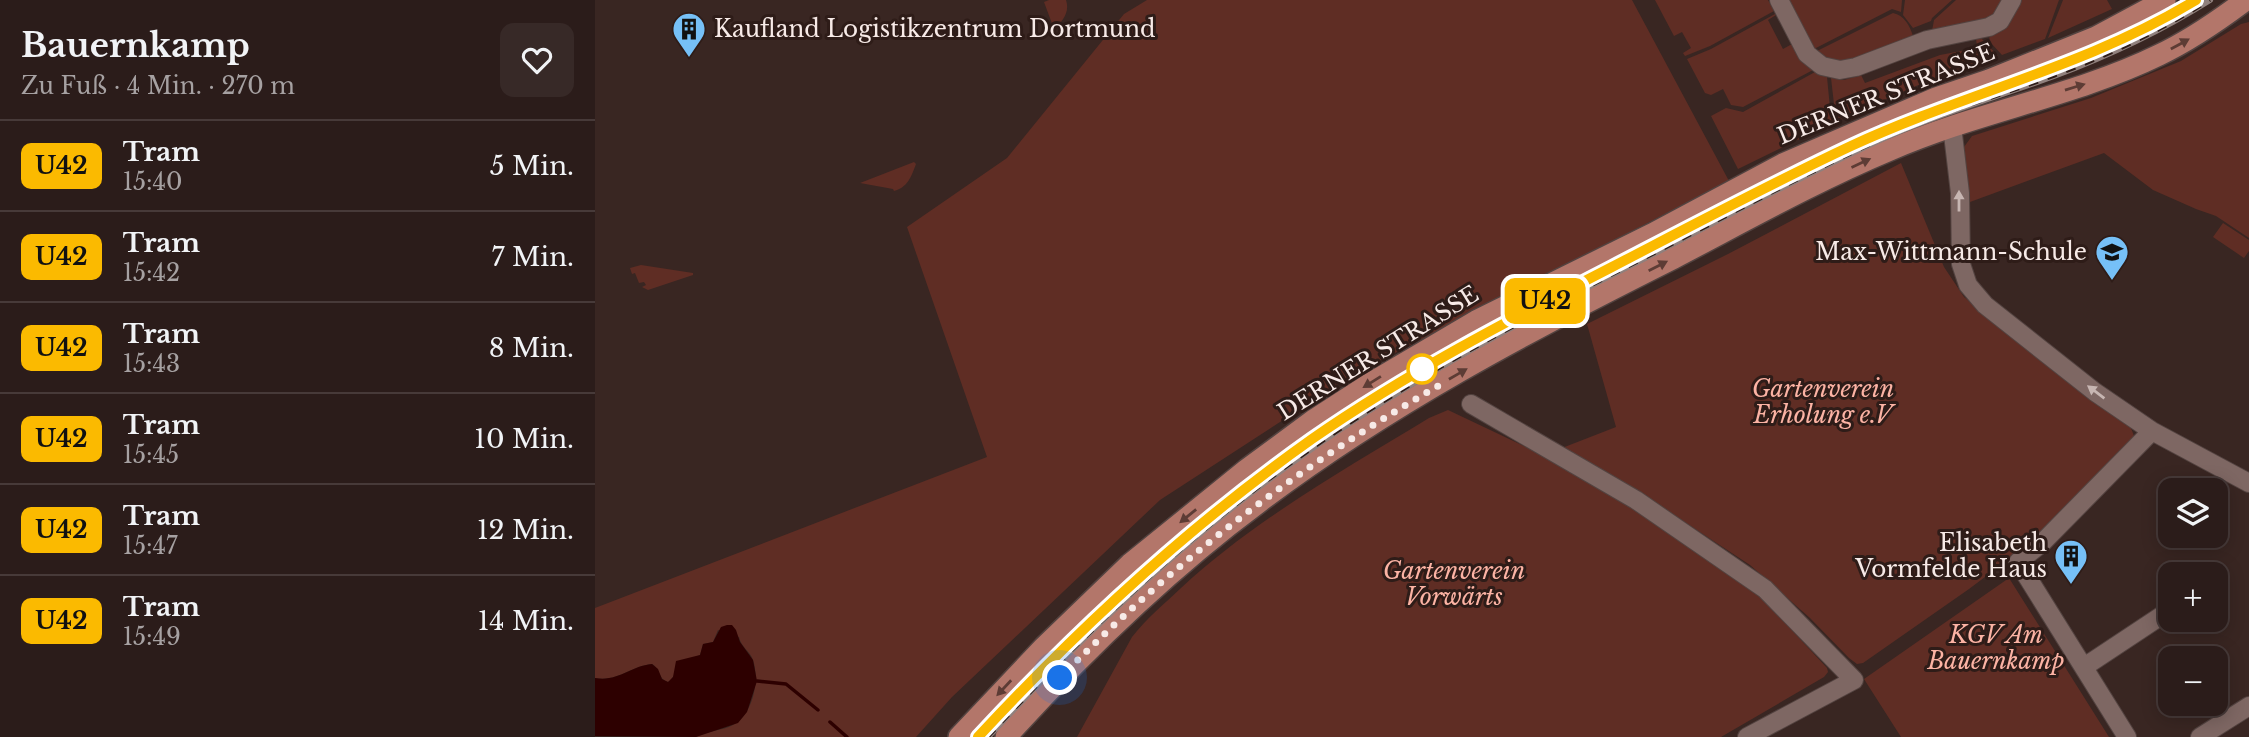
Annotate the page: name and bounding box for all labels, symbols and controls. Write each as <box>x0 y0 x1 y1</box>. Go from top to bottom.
building icon: Kaufland Logistikzentrum Dortmund <box>670 10 708 59</box>
place label: Kaufland Logistikzentrum Dortmund <box>714 15 1156 43</box>
button: heart <box>500 23 574 97</box>
text: Bauernkamp <box>21 25 250 66</box>
street label: DERNER STRASSE <box>1773 38 1999 150</box>
one-way arrow <box>2170 38 2190 50</box>
text: Zu Fuß · 4 Min. · 270 m <box>21 72 295 100</box>
one-way arrow <box>2065 81 2086 91</box>
text: Tram <box>123 136 200 168</box>
text: 5 Min. <box>490 150 574 182</box>
text: U42 <box>35 151 88 180</box>
one-way arrow <box>1851 158 1871 169</box>
text: 15:40 <box>123 168 182 196</box>
one-way arrow <box>1953 190 1965 212</box>
text: Tram <box>123 227 200 259</box>
school or university icon: Max-Wittmann-Schule <box>2093 233 2131 282</box>
place label: Max-Wittmann-Schule <box>1815 238 2087 266</box>
text: 7 Min. <box>491 241 574 273</box>
text: U42 <box>35 242 88 271</box>
text: 15:42 <box>123 259 180 287</box>
one-way arrow <box>1648 260 1668 271</box>
line badge: U42 <box>1505 278 1585 324</box>
street label: DERNER STRASSE <box>1272 280 1484 426</box>
text: U42 <box>1519 286 1571 315</box>
text: Tram <box>123 318 200 350</box>
text: 8 Min. <box>489 332 574 364</box>
text: U42 <box>35 333 88 362</box>
text: 15:43 <box>123 350 180 378</box>
unlabelled marker <box>1407 354 1437 384</box>
one-way arrow <box>1448 367 1467 380</box>
park label: Gartenverein Erholung e.V <box>1752 375 1896 429</box>
one-way arrow <box>1362 376 1381 389</box>
one-way arrow <box>2087 385 2105 399</box>
text: Tram <box>123 409 200 441</box>
text: 10 Min. <box>474 423 574 455</box>
text: U42 <box>35 424 88 453</box>
text: 15:45 <box>123 441 179 469</box>
map controls <box>2158 478 2228 716</box>
button: layers <box>2158 478 2228 548</box>
text: Tram <box>123 500 200 532</box>
one-way arrow <box>1179 508 1196 523</box>
text: 12 Min. <box>477 514 574 546</box>
text: U42 <box>35 515 88 544</box>
place label: Elisabeth Vormfelde Haus <box>1854 529 2047 583</box>
text: 15:47 <box>123 532 178 560</box>
building icon: Elisabeth Vormfelde Haus <box>2052 537 2090 586</box>
park label: Gartenverein Vorwärts <box>1383 557 1525 611</box>
button: + <box>2158 562 2228 632</box>
text: Tram <box>123 591 200 623</box>
text: 14 Min. <box>478 605 574 637</box>
text: U42 <box>35 606 88 635</box>
park label: KGV Am Bauernkamp <box>1927 621 2065 675</box>
text: 15:49 <box>123 623 181 651</box>
button: − <box>2158 646 2228 716</box>
your location <box>1042 660 1077 695</box>
one-way arrow <box>997 679 1013 696</box>

